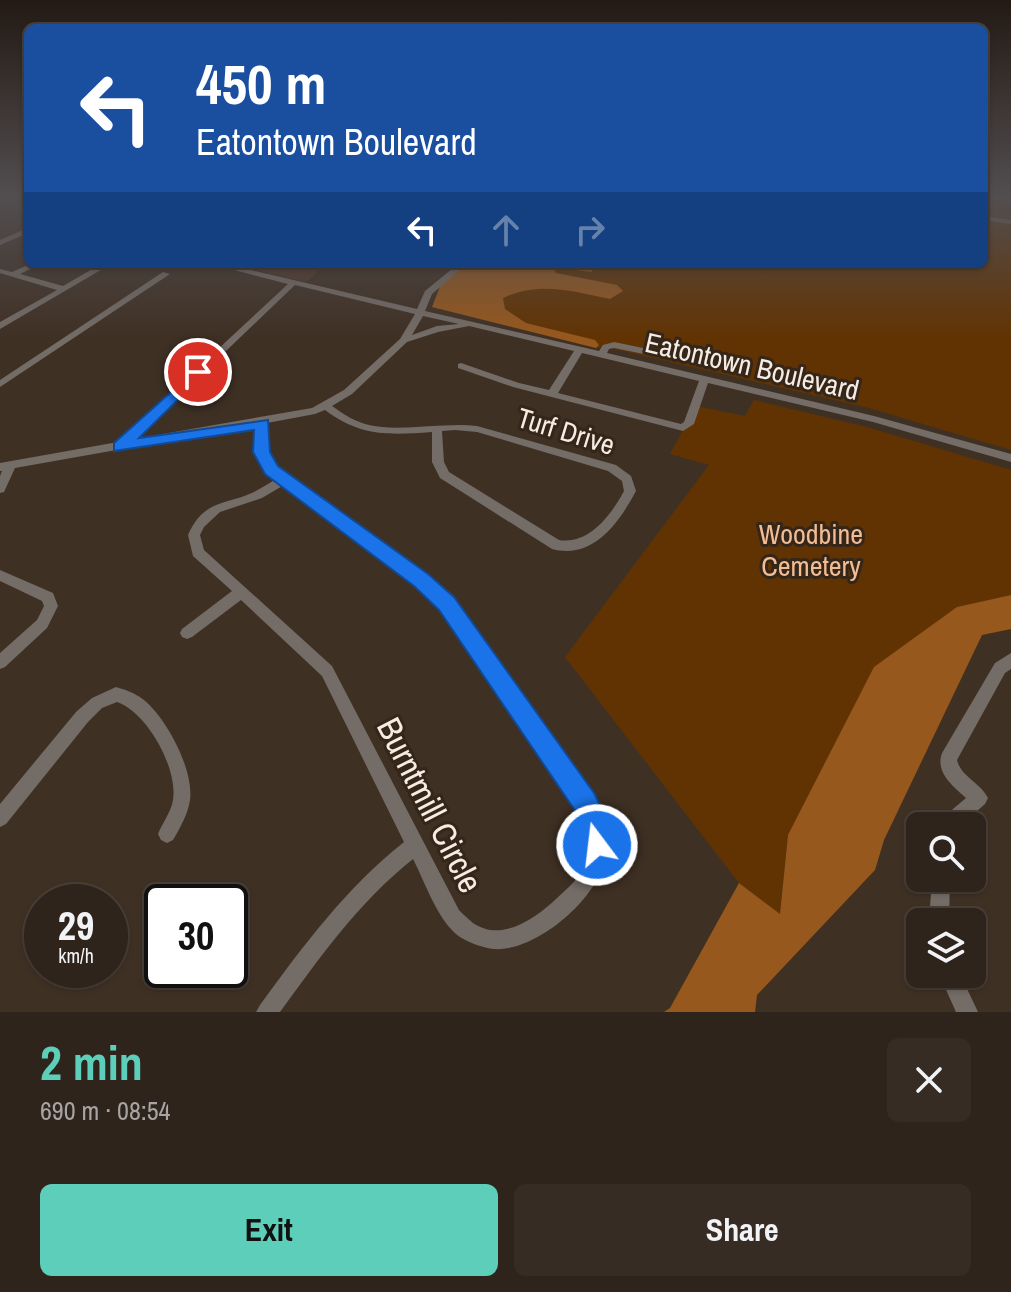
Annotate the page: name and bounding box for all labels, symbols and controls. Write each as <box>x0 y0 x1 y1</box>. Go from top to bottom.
text: 450 m <box>196 46 326 121</box>
icon: left <box>64 56 168 160</box>
text: Eatontown Boulevard <box>196 118 477 166</box>
icon: left <box>400 208 444 252</box>
icon: ahead <box>484 208 528 252</box>
icon: right <box>568 208 612 252</box>
street label: Eatontown Boulevard <box>641 323 863 409</box>
pin <box>164 338 232 406</box>
icon: arrive <box>176 350 220 394</box>
street label: Turf Drive <box>513 398 619 464</box>
park label: Woodbine Cemetery <box>759 515 863 585</box>
street label: Burntmill Circle <box>366 710 494 900</box>
position arrow <box>555 803 639 887</box>
map controls <box>906 812 986 988</box>
button: search <box>906 812 986 892</box>
speed limit sign: 30 <box>144 884 248 988</box>
text: 29 <box>58 899 94 952</box>
button: layers <box>906 908 986 988</box>
text: km/h <box>58 942 94 969</box>
text: 2 min <box>40 1030 143 1095</box>
button: close <box>887 1038 971 1122</box>
text: 690 m · 08:54 <box>40 1093 170 1128</box>
button: Exit <box>40 1184 498 1276</box>
button: Share <box>514 1184 971 1276</box>

